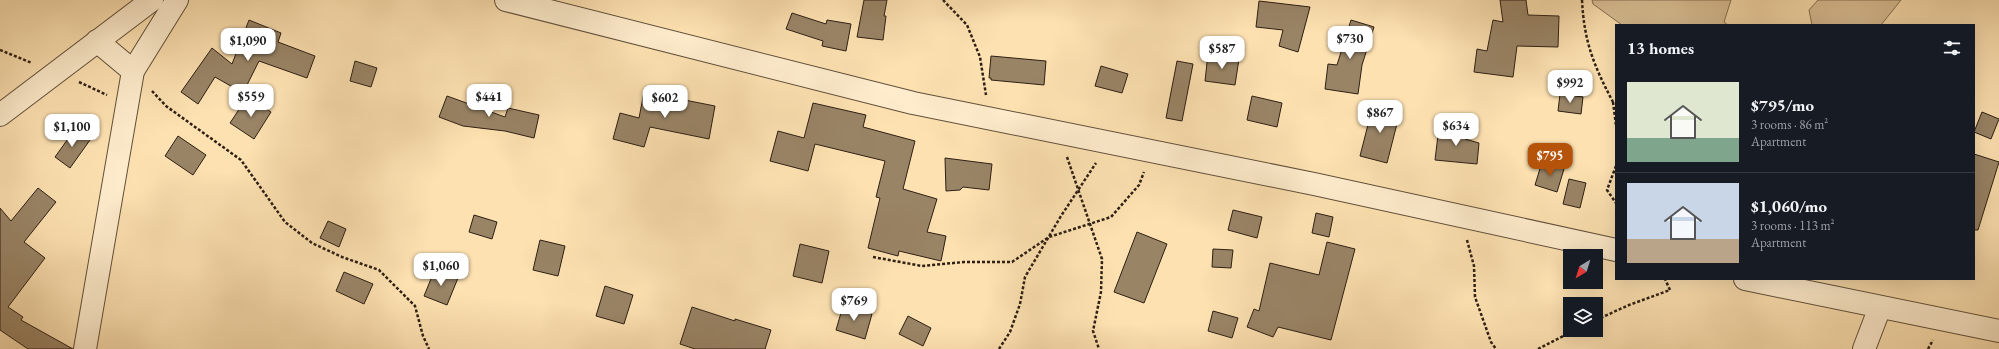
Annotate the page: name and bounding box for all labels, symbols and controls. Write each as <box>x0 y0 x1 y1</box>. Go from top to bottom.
pin: $730 <box>1326 26 1374 60</box>
pin: $1,090 <box>215 28 281 62</box>
text: $730 <box>1337 30 1363 47</box>
text: $1,090 <box>230 32 266 49</box>
pin: $587 <box>1198 36 1246 70</box>
text: 13 homes <box>1627 37 1694 59</box>
icon: filters <box>1941 37 1963 59</box>
text: $587 <box>1209 40 1235 57</box>
pin: $992 <box>1546 70 1594 104</box>
text: $992 <box>1557 74 1583 91</box>
pin: $559 <box>227 84 275 118</box>
pin: $441 <box>465 84 513 118</box>
pin: $602 <box>641 85 689 119</box>
text: $559 <box>238 88 264 105</box>
text: $441 <box>476 88 502 105</box>
text: $602 <box>652 89 678 106</box>
text: $795/mo <box>1751 94 1814 116</box>
icon: home <box>1659 98 1707 146</box>
pin: $867 <box>1356 100 1404 134</box>
text: $867 <box>1367 104 1393 121</box>
pin: $634 <box>1432 113 1480 147</box>
pin: $1,100 <box>39 114 105 148</box>
text: 3 rooms · 86 m² <box>1751 116 1828 133</box>
text: $634 <box>1443 117 1469 134</box>
text: $1,100 <box>54 118 90 135</box>
text: Apartment <box>1751 133 1806 150</box>
pin: $795 <box>1526 143 1574 177</box>
text: $795 <box>1537 147 1563 164</box>
text: $1,060/mo <box>1751 195 1827 217</box>
icon: home <box>1659 199 1707 247</box>
text: 3 rooms · 113 m² <box>1751 217 1835 234</box>
text: Apartment <box>1751 234 1806 251</box>
north arrow <box>1563 249 1603 289</box>
map controls <box>1563 249 1603 337</box>
pin: $1,060 <box>408 253 474 287</box>
text: $1,060 <box>423 257 459 274</box>
pin: $769 <box>830 288 878 322</box>
text: $769 <box>841 292 867 309</box>
button: layers <box>1563 297 1603 337</box>

